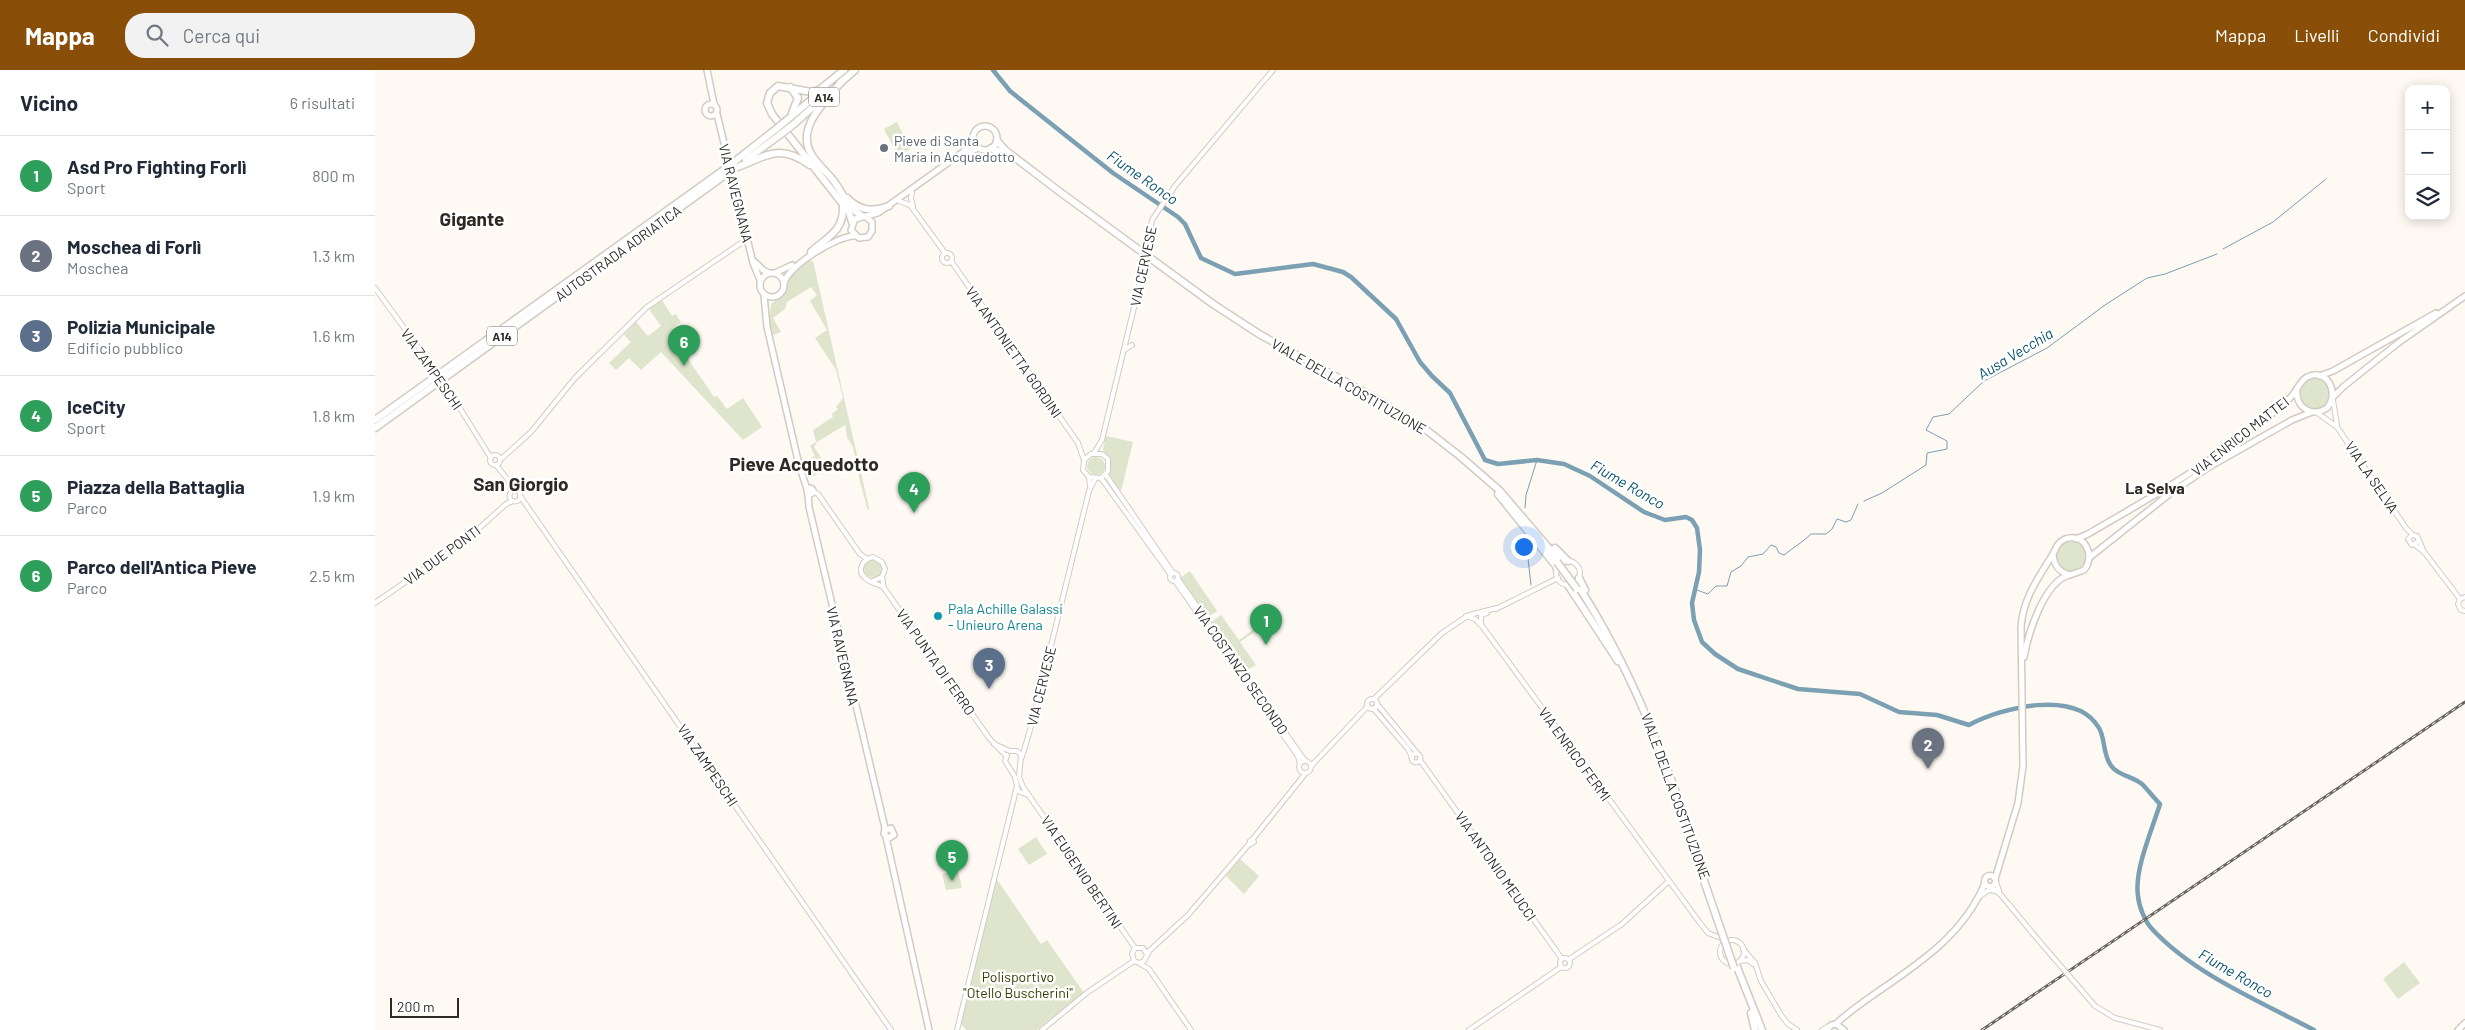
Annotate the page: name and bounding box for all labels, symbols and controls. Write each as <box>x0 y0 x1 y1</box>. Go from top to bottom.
search box <box>125 13 475 58</box>
text: Mappa <box>25 21 95 50</box>
icon: search <box>143 21 171 49</box>
text: Cerca qui <box>183 24 260 47</box>
text: Mappa <box>2215 24 2266 46</box>
text: Livelli <box>2294 24 2340 46</box>
text: Condividi <box>2368 24 2440 46</box>
map controls <box>2405 85 2450 220</box>
button: + <box>2405 85 2450 130</box>
road number: A14 <box>809 88 839 106</box>
text: Vicino <box>20 90 78 115</box>
text: 6 risultati <box>290 93 355 112</box>
button: − <box>2405 130 2450 175</box>
place label: Pieve di Santa Maria in Acquedotto <box>894 132 1015 165</box>
street label: VIA RAVEGNANA <box>716 142 757 245</box>
marker: Pieve di Santa Maria in Acquedotto <box>878 142 890 154</box>
water label: Fiume Ronco <box>1104 146 1182 208</box>
text: Asd Pro Fighting Forlì <box>67 155 246 178</box>
text: 1 <box>33 166 39 185</box>
text: 800 m <box>312 166 355 185</box>
button: layers <box>2405 175 2450 220</box>
text: Sport <box>67 178 106 197</box>
street label: AUTOSTRADA ADRIATICA <box>551 201 685 305</box>
district label: Gigante <box>440 207 504 230</box>
street label: VIA CERVESE <box>1126 224 1160 308</box>
text: Moschea di Forlì <box>67 235 201 258</box>
text: 2 <box>32 246 40 265</box>
text: 1.3 km <box>312 246 355 265</box>
text: Moschea <box>67 258 128 277</box>
street label: VIA ANTONIETTA GORDINI <box>962 283 1066 421</box>
text: Polizia Municipale <box>67 315 215 338</box>
water label: Ausa Vecchia <box>1974 323 2056 383</box>
street label: VIA ZAMPESCHI <box>398 325 466 413</box>
pin: 6 <box>668 325 700 366</box>
text: 3 <box>32 326 40 345</box>
text: 1.6 km <box>312 326 355 345</box>
road number: A14 <box>487 326 517 346</box>
street label: VIALE DELLA COSTITUZIONE <box>1269 335 1429 437</box>
text: Edificio pubblico <box>67 338 183 357</box>
street label: VIA ENRICO MATTEI <box>2188 393 2292 479</box>
text: IceCity <box>67 395 126 418</box>
text: 4 <box>31 406 41 425</box>
text: 1.8 km <box>312 406 355 425</box>
text: Sport <box>67 418 106 437</box>
street label: VIA LA SELVA <box>2342 438 2402 516</box>
district label: Pieve Acquedotto <box>729 452 879 475</box>
water label: Fiume Ronco <box>1588 456 1668 512</box>
district label: San Giorgio <box>473 472 569 495</box>
pin: 4 <box>898 472 930 513</box>
text: Piazza della Battaglia <box>67 475 245 498</box>
district label: La Selva <box>2125 478 2185 497</box>
text: 5 <box>32 486 40 505</box>
text: 1.9 km <box>312 486 355 505</box>
text: Parco <box>67 498 107 517</box>
street label: VIA DUE PONTI <box>401 522 483 588</box>
your location <box>1511 534 1537 560</box>
text: Parco dell'Antica Pieve <box>67 555 257 578</box>
text: 6 <box>32 566 40 585</box>
text: 2.5 km <box>309 566 355 585</box>
text: Parco <box>67 578 107 597</box>
place label: Pala Achille Galassi - Unieuro Arena <box>948 600 1063 633</box>
street label: VIA COSTANZO SECONDO <box>1190 602 1292 738</box>
pin: 1 <box>1250 604 1282 645</box>
street label: VIA RAVEGNANA <box>823 605 863 708</box>
street label: VIA PUNTA DI FERRO <box>893 606 979 718</box>
marker: Pala Achille Galassi - Unieuro Arena <box>932 610 944 622</box>
street label: VIA CERVESE <box>1023 644 1059 728</box>
pin: 3 <box>973 648 1005 689</box>
street label: VIA ENRICO FERMI <box>1535 704 1615 804</box>
street label: VIALE DELLA COSTITUZIONE <box>1638 710 1714 882</box>
street label: VIA ZAMPESCHI <box>674 721 742 809</box>
pin: 2 <box>1912 728 1944 769</box>
street label: VIA ANTONIO MEUCCI <box>1452 808 1540 924</box>
street label: VIA EUGENIO BERTINI <box>1038 812 1126 932</box>
pin: 5 <box>936 840 968 881</box>
water label: Fiume Ronco <box>2196 945 2276 1001</box>
park label: Polisportivo "Otello Buscherini" <box>963 968 1073 1001</box>
scale bar <box>390 995 459 1018</box>
text: 200 m <box>397 998 435 1015</box>

